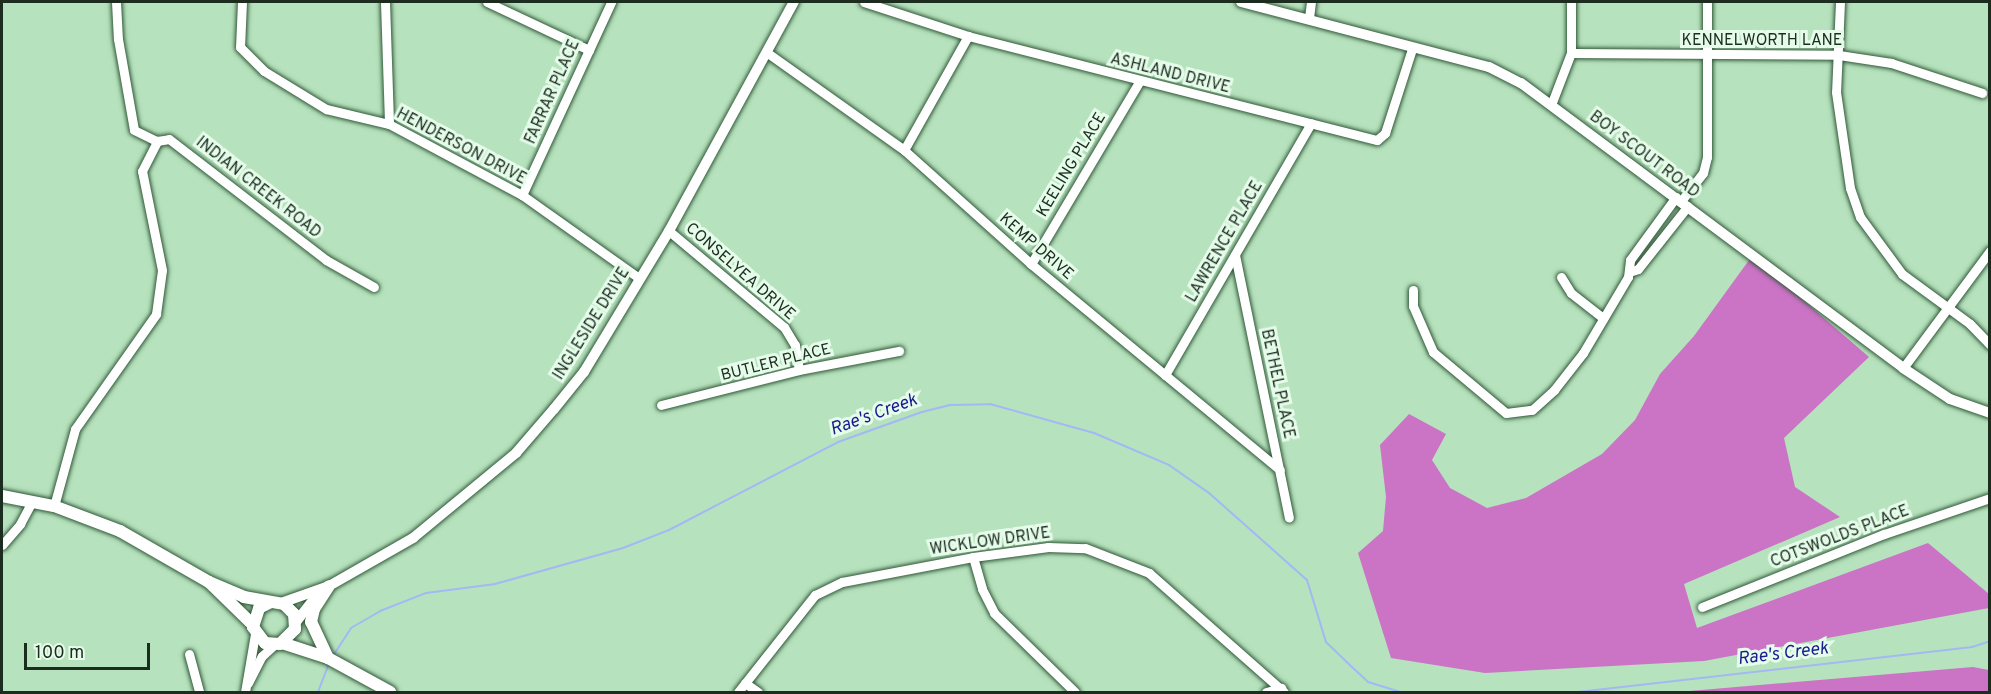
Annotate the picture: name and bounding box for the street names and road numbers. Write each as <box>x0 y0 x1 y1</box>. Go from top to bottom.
street label: KENNELWORTH LANE <box>1682 31 1842 51</box>
street label: FARRAR PLACE <box>521 37 585 147</box>
street label: ASHLAND DRIVE <box>1108 50 1232 98</box>
street label: HENDERSON DRIVE <box>393 105 529 189</box>
street label: BOY SCOUT ROAD <box>1585 107 1703 203</box>
street label: KEELING PLACE <box>1033 109 1111 221</box>
street label: INDIAN CREEK ROAD <box>192 133 324 243</box>
street label: LAWRENCE PLACE <box>1182 178 1268 306</box>
street label: KEMP DRIVE <box>995 209 1077 285</box>
street label: CONSELYEA DRIVE <box>681 219 799 325</box>
street label: INGLESIDE DRIVE <box>550 264 634 384</box>
street label: BETHEL PLACE <box>1256 327 1298 441</box>
street label: BUTLER PLACE <box>719 340 833 386</box>
street label: COTSWOLDS PLACE <box>1768 502 1912 572</box>
street label: WICKLOW DRIVE <box>928 524 1052 560</box>

